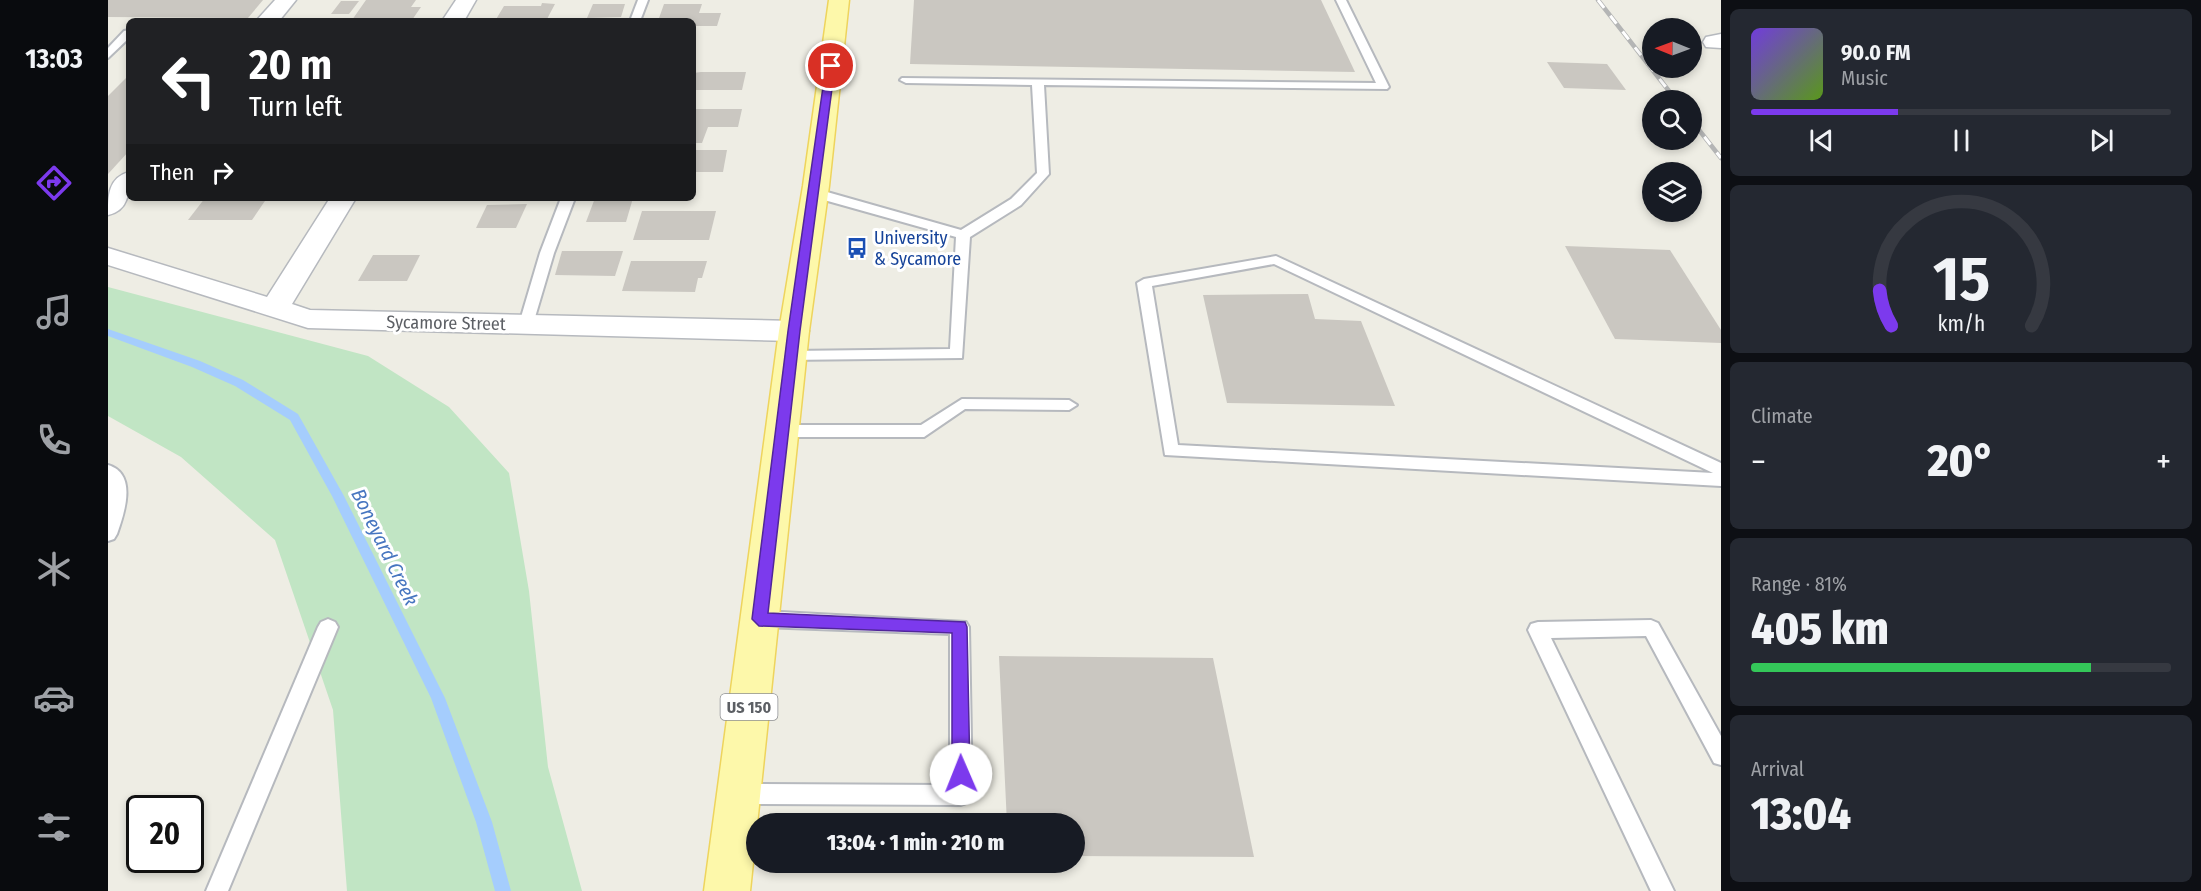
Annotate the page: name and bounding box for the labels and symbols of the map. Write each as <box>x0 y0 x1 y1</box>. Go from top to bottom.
north arrow <box>1642 18 1702 78</box>
pin <box>805 40 856 91</box>
place label: University & Sycamore <box>874 227 961 270</box>
bus stop icon: University & Sycamore <box>845 236 869 260</box>
street label: Sycamore Street <box>386 311 506 335</box>
water label: Boneyard Creek <box>346 485 424 609</box>
road number: US 150 <box>720 694 778 720</box>
position arrow <box>929 742 993 806</box>
speed limit sign: 20 <box>126 795 204 873</box>

